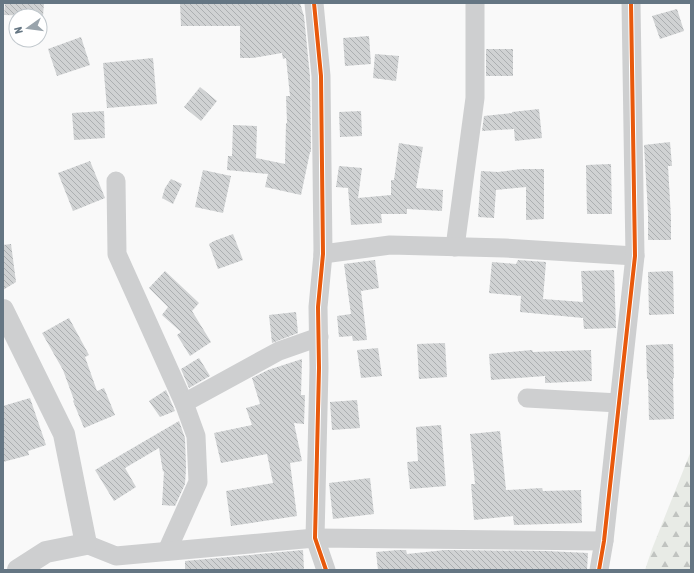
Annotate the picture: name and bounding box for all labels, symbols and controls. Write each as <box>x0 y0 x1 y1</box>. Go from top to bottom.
north arrow <box>8 8 48 48</box>
text: N <box>12 26 25 35</box>

